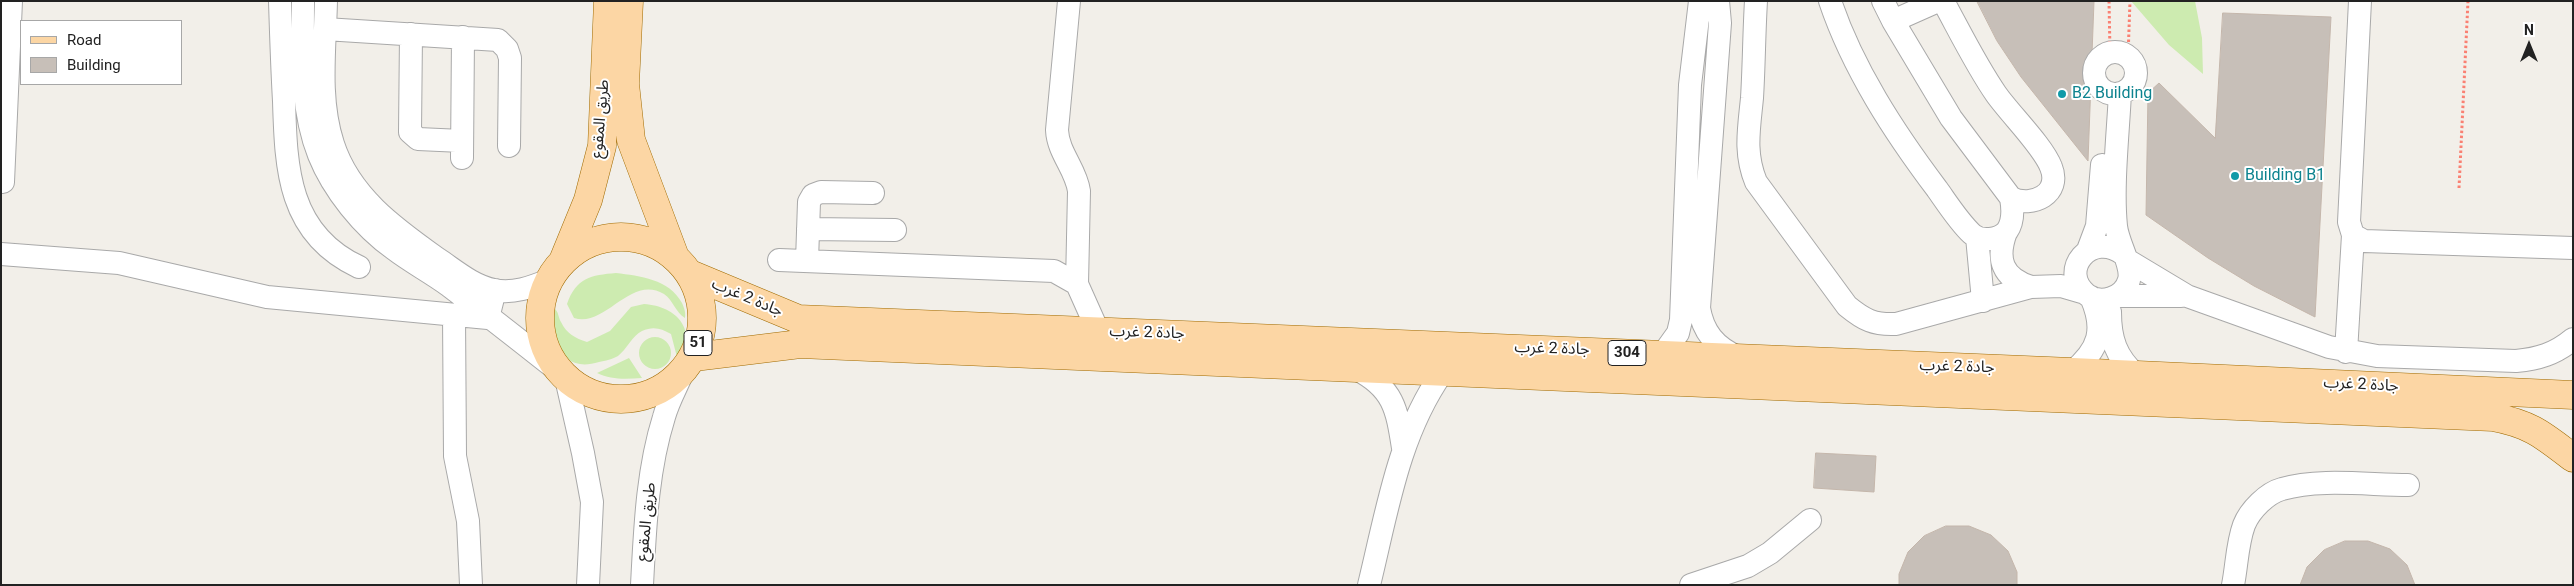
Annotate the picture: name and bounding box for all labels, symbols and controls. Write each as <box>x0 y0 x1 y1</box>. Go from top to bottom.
legend <box>20 20 182 85</box>
north arrow <box>2504 20 2554 70</box>
text: N <box>2524 22 2534 38</box>
text: Road <box>67 31 101 49</box>
text: Building <box>67 56 121 74</box>
street label: طريق المقوع <box>588 79 614 159</box>
place label: B2 Building <box>2072 84 2152 104</box>
marker: B2 Building <box>2056 88 2068 100</box>
place label: Building B1 <box>2245 166 2325 186</box>
marker: Building B1 <box>2229 170 2241 182</box>
street label: جادة 2 غرب <box>709 274 785 322</box>
street label: جادة 2 غرب <box>1109 322 1185 344</box>
road number: 51 <box>684 330 712 356</box>
street label: جادة 2 غرب <box>1514 338 1590 360</box>
road number: 304 <box>1608 340 1646 366</box>
street label: جادة 2 غرب <box>1919 356 1995 378</box>
street label: جادة 2 غرب <box>2323 373 2399 397</box>
street label: طريق المقوع <box>633 482 661 562</box>

